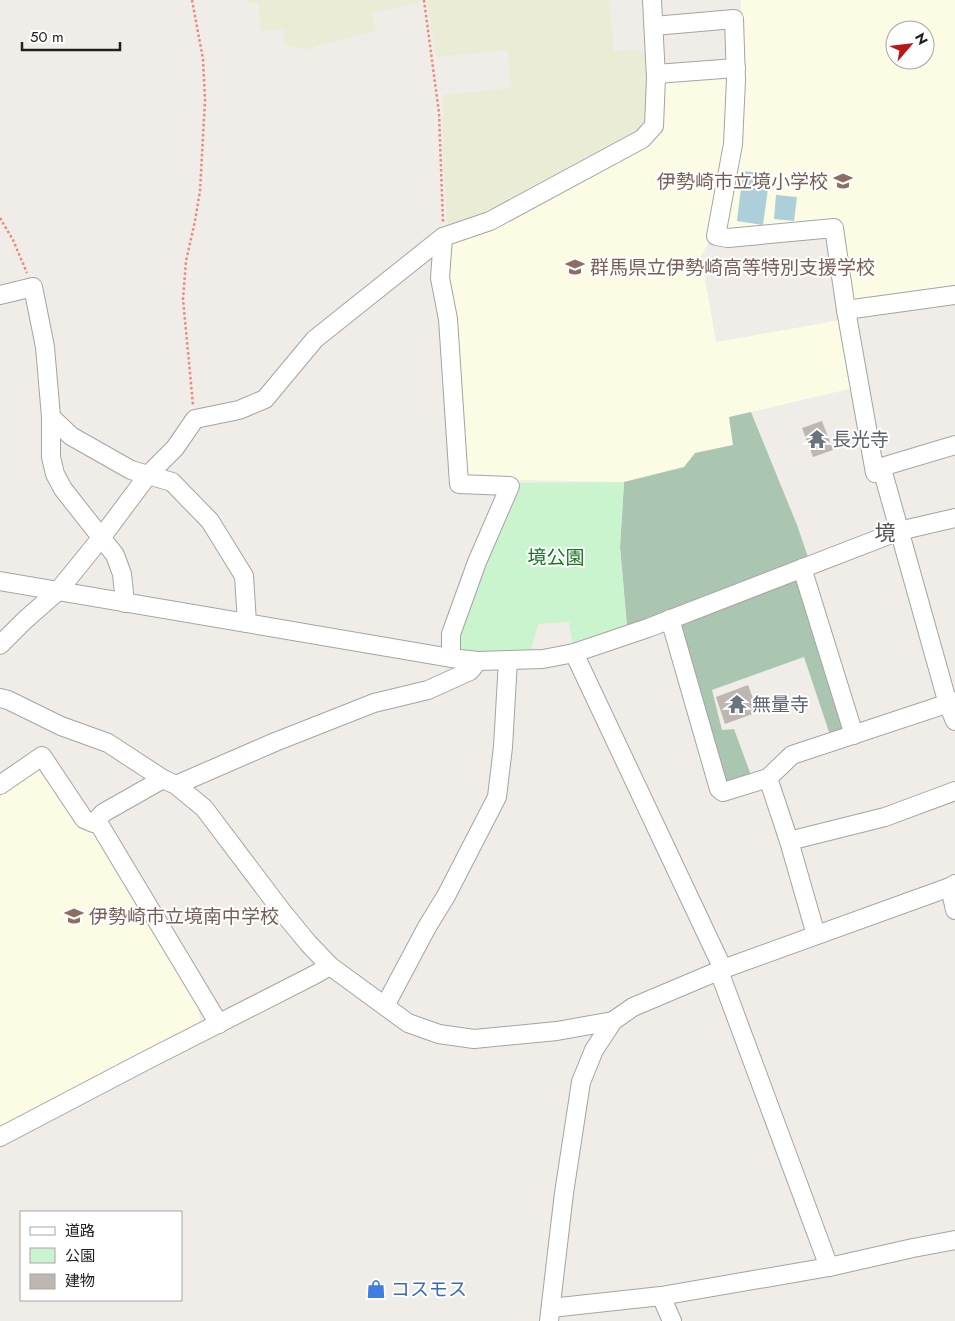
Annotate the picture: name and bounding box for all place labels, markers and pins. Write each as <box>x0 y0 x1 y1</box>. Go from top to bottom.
place label: 伊勢崎市立境小学校 <box>657 168 828 195</box>
school or university icon: 伊勢崎市立境小学校 <box>832 170 854 192</box>
place label: 群馬県立伊勢崎高等特別支援学校 <box>590 254 875 281</box>
school or university icon: 群馬県立伊勢崎高等特別支援学校 <box>564 256 586 278</box>
place label: 長光寺 <box>832 426 889 453</box>
temple icon: 長光寺 <box>806 428 828 450</box>
place label: 無量寺 <box>752 691 809 718</box>
temple icon: 無量寺 <box>726 693 748 715</box>
place label: 伊勢崎市立境南中学校 <box>89 903 279 930</box>
school or university icon: 伊勢崎市立境南中学校 <box>63 905 85 927</box>
place label: コスモス <box>391 1276 467 1303</box>
shop icon: コスモス <box>365 1278 387 1300</box>

